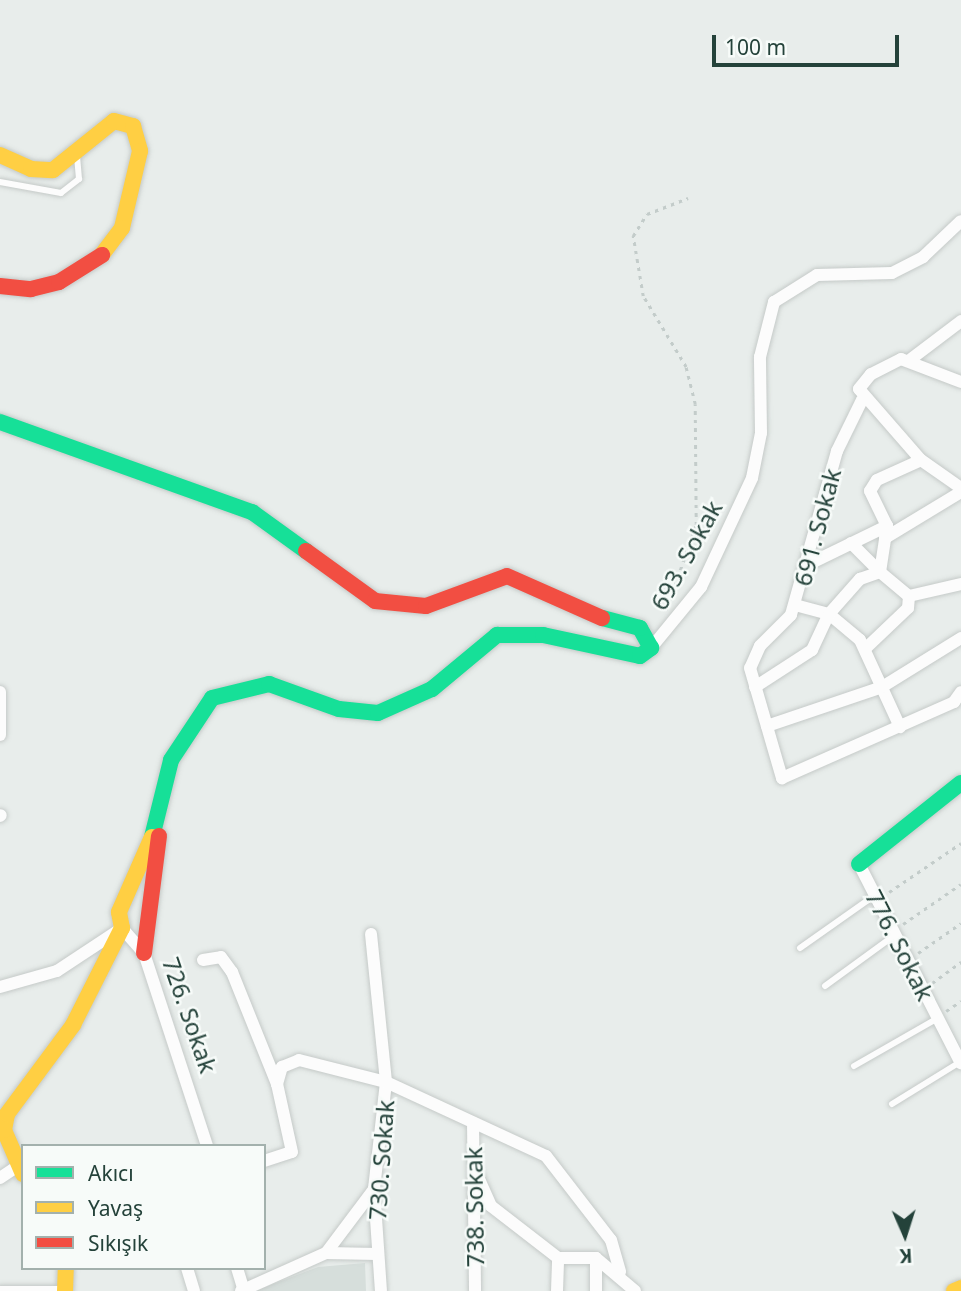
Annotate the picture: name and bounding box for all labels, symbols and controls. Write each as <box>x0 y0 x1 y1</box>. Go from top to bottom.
scale bar <box>716 21 903 65</box>
text: 100 m <box>725 33 786 61</box>
street label: 691. Sokak <box>787 465 847 589</box>
street label: 693. Sokak <box>644 495 728 615</box>
street label: 776. Sokak <box>860 885 940 1005</box>
street label: 726. Sokak <box>157 953 223 1077</box>
street label: 730. Sokak <box>362 1099 400 1221</box>
legend <box>21 1144 266 1270</box>
street label: 738. Sokak <box>459 1146 489 1268</box>
text: Akıcı <box>88 1159 134 1187</box>
text: Yavaş <box>88 1194 143 1222</box>
north arrow <box>870 1200 940 1270</box>
text: Sıkışık <box>88 1229 148 1257</box>
text: K <box>899 1243 913 1269</box>

